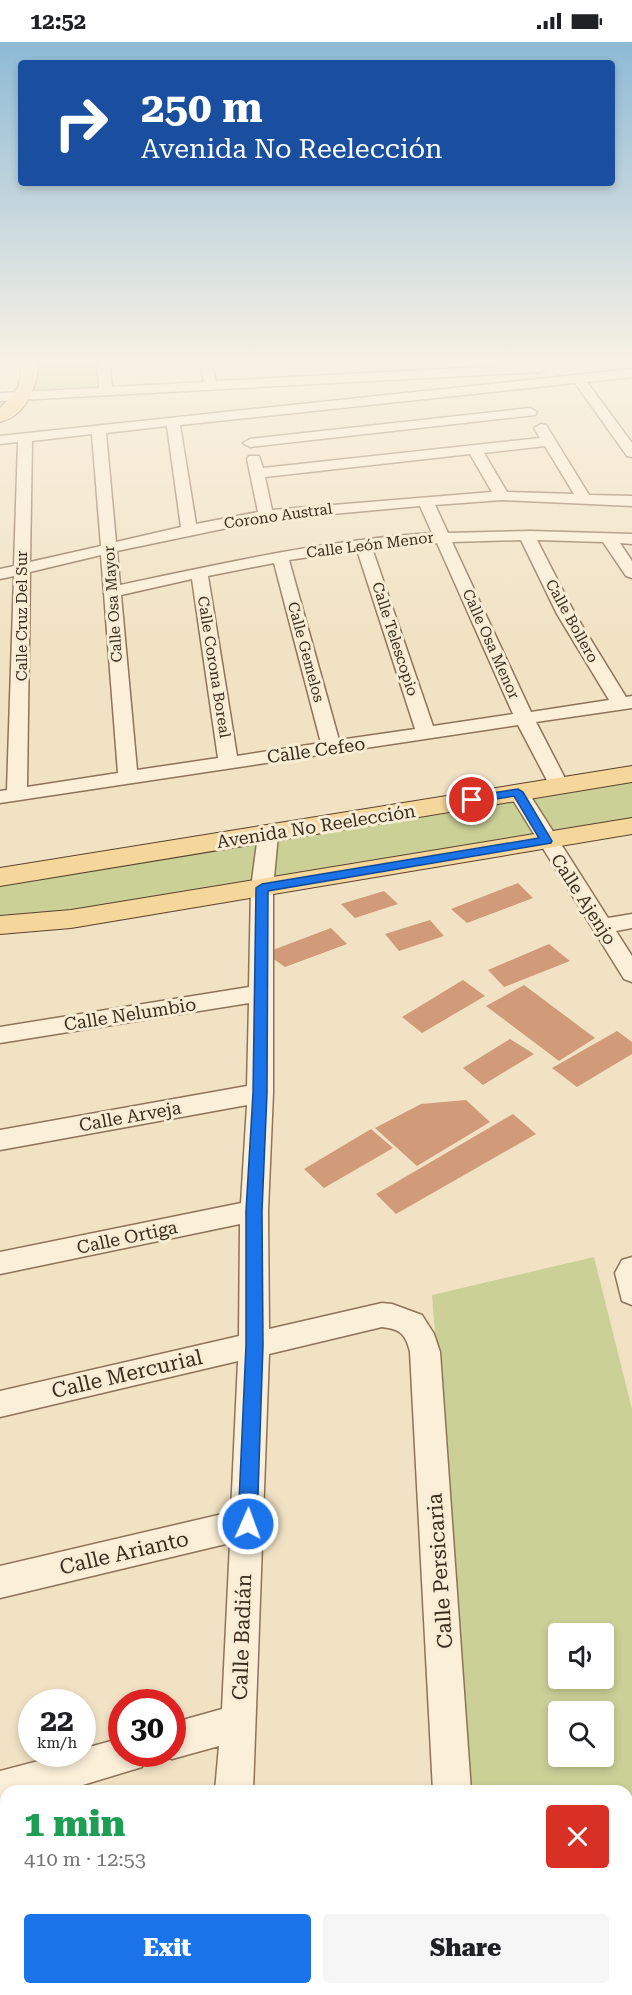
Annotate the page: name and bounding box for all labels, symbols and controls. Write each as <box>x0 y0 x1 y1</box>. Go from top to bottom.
text: 12:52 <box>30 9 86 34</box>
text: 250 m <box>141 83 263 132</box>
icon: right <box>42 84 120 162</box>
text: Avenida No Reelección <box>141 133 442 165</box>
street label: Corono Austral <box>223 499 334 533</box>
street label: Calle León Menor <box>305 528 435 562</box>
street label: Calle Osa Mayor <box>100 545 126 663</box>
street label: Calle Cruz Del Sur <box>13 551 31 681</box>
street label: Calle Bollero <box>542 576 602 666</box>
street label: Calle Telescopio <box>368 580 422 698</box>
street label: Calle Osa Menor <box>459 586 523 702</box>
street label: Calle Corona Boreal <box>194 595 234 740</box>
street label: Calle Gemelos <box>284 600 328 704</box>
street label: Calle Cefeo <box>266 733 366 767</box>
pin <box>446 774 497 825</box>
icon: arrive <box>455 783 488 816</box>
street label: Avenida No Reelección <box>215 800 417 852</box>
street label: Calle Ajenjo <box>547 850 621 948</box>
street label: Calle Nelumbio <box>62 993 198 1035</box>
street label: Calle Arveja <box>77 1097 183 1135</box>
street label: Calle Ortiga <box>75 1216 179 1258</box>
street label: Calle Mercurial <box>49 1345 205 1403</box>
position arrow <box>216 1492 280 1556</box>
street label: Calle Persicaria <box>423 1492 457 1650</box>
street label: Calle Arianto <box>57 1526 191 1580</box>
street label: Calle Badián <box>228 1573 256 1701</box>
map controls <box>548 1623 614 1767</box>
button: sound <box>548 1623 614 1689</box>
speed limit sign: 30 <box>108 1689 186 1767</box>
button: search <box>548 1701 614 1767</box>
text: 22 <box>40 1703 74 1738</box>
text: km/h <box>37 1734 77 1752</box>
text: 1 min <box>24 1803 125 1845</box>
button: close <box>546 1805 609 1868</box>
text: 410 m · 12:53 <box>24 1847 146 1871</box>
button: Exit <box>24 1914 311 1983</box>
button: Share <box>323 1914 609 1983</box>

